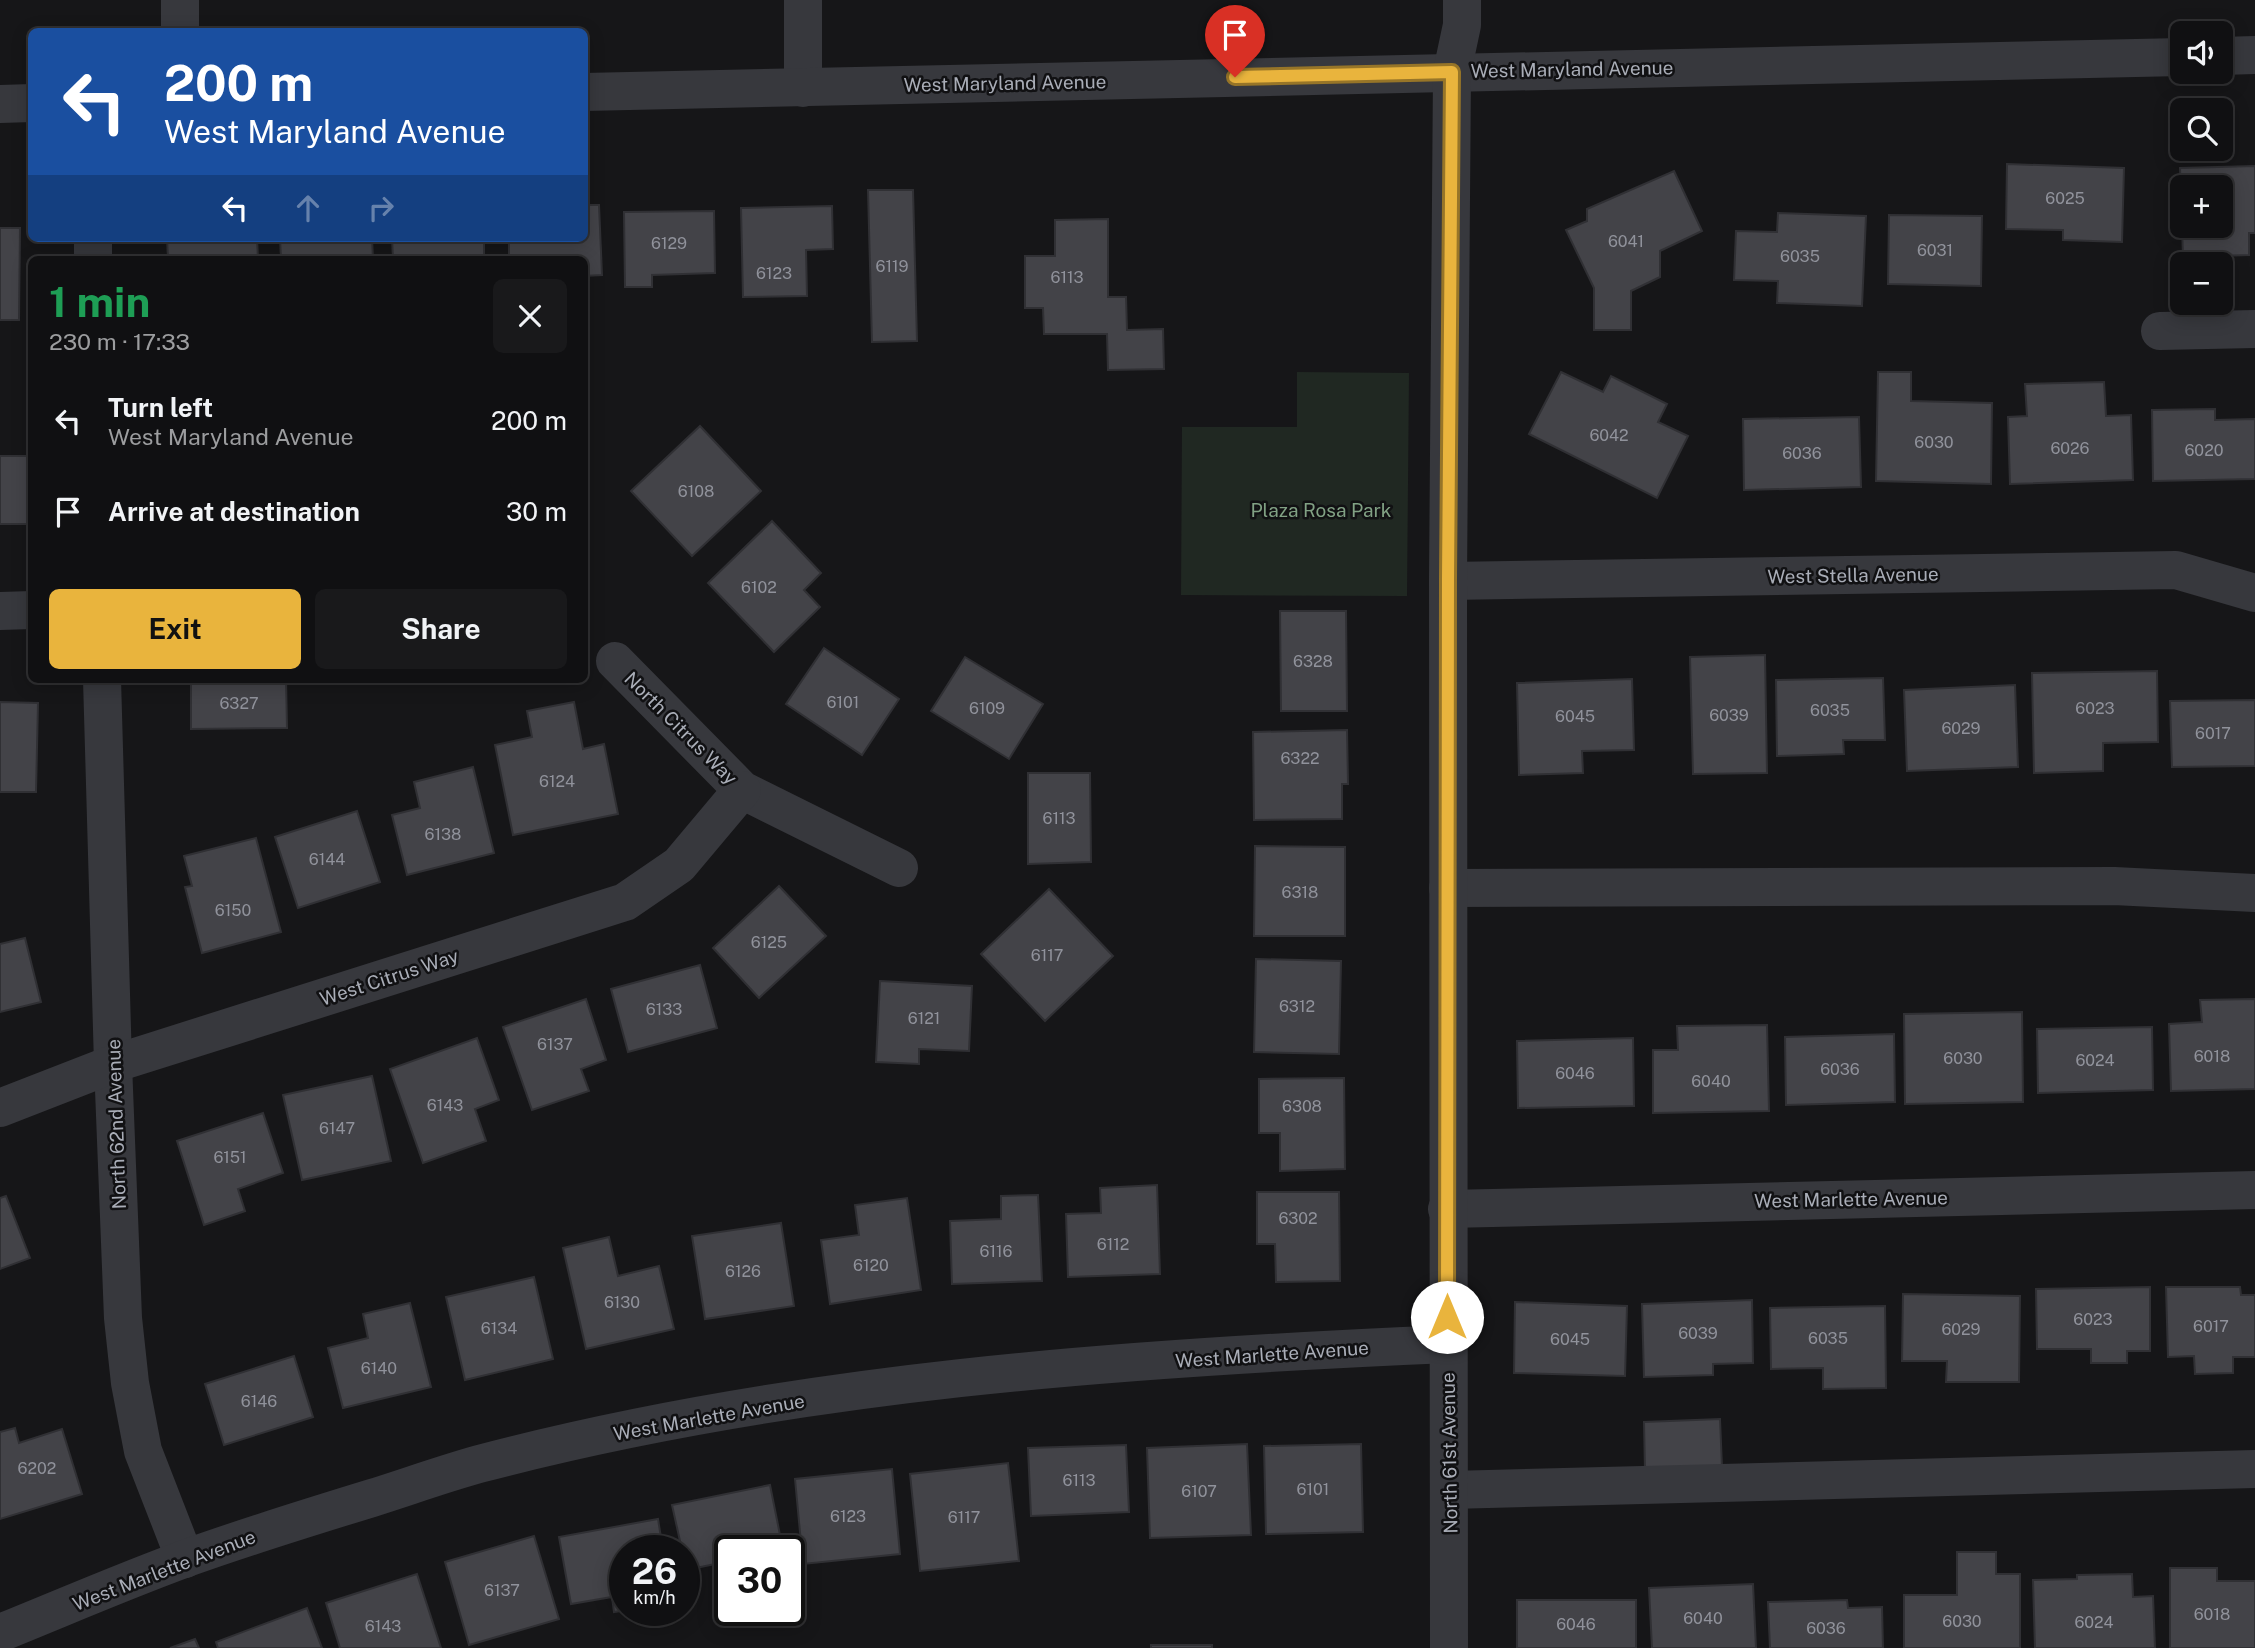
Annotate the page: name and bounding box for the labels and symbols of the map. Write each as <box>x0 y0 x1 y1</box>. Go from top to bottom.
pin <box>1205 5 1265 77</box>
street label: West Maryland Avenue <box>1470 56 1674 82</box>
street label: West Maryland Avenue <box>903 70 1107 96</box>
house number: 6025 <box>2045 189 2085 208</box>
house number: 6041 <box>1608 232 1644 251</box>
house number: 6129 <box>651 234 687 253</box>
house number: 6031 <box>1917 241 1953 260</box>
house number: 6035 <box>1780 247 1820 266</box>
house number: 6119 <box>876 257 908 276</box>
house number: 6123 <box>756 264 792 283</box>
house number: 6113 <box>1050 268 1084 287</box>
house number: 6042 <box>1589 426 1629 445</box>
house number: 6030 <box>1914 433 1954 452</box>
house number: 6026 <box>2050 439 2090 458</box>
house number: 6020 <box>2185 441 2224 460</box>
house number: 6036 <box>1782 444 1822 463</box>
house number: 6108 <box>678 482 714 501</box>
park label: Plaza Rosa Park <box>1250 499 1392 521</box>
street label: West Stella Avenue <box>1767 563 1939 587</box>
house number: 6102 <box>741 578 777 597</box>
house number: 6328 <box>1293 652 1333 671</box>
street label: North Citrus Way <box>620 667 742 789</box>
house number: 6101 <box>827 693 859 712</box>
house number: 6327 <box>219 694 259 713</box>
house number: 6109 <box>969 699 1005 718</box>
house number: 6023 <box>2075 699 2115 718</box>
house number: 6035 <box>1810 701 1850 720</box>
house number: 6039 <box>1709 706 1749 725</box>
house number: 6045 <box>1555 707 1595 726</box>
house number: 6029 <box>1941 719 1981 738</box>
house number: 6017 <box>2195 724 2231 743</box>
house number: 6322 <box>1280 749 1320 768</box>
house number: 6124 <box>539 772 575 791</box>
house number: 6113 <box>1042 809 1076 828</box>
house number: 6138 <box>425 825 461 844</box>
house number: 6144 <box>309 850 345 869</box>
house number: 6318 <box>1282 883 1318 902</box>
house number: 6150 <box>215 901 251 920</box>
house number: 6125 <box>751 933 787 952</box>
street label: West Citrus Way <box>317 944 461 1010</box>
house number: 6117 <box>1031 946 1063 965</box>
house number: 6312 <box>1279 997 1315 1016</box>
house number: 6133 <box>646 1000 682 1019</box>
house number: 6121 <box>908 1009 940 1028</box>
house number: 6137 <box>537 1035 573 1054</box>
street label: North 62nd Avenue <box>102 1038 130 1210</box>
house number: 6018 <box>2194 1047 2230 1066</box>
house number: 6030 <box>1943 1049 1983 1068</box>
house number: 6024 <box>2075 1051 2115 1070</box>
house number: 6036 <box>1820 1060 1860 1079</box>
house number: 6046 <box>1555 1064 1595 1083</box>
house number: 6040 <box>1691 1072 1731 1091</box>
house number: 6143 <box>427 1096 463 1115</box>
house number: 6308 <box>1282 1097 1322 1116</box>
house number: 6147 <box>319 1119 355 1138</box>
house number: 6151 <box>213 1148 247 1167</box>
street label: West Marlette Avenue <box>1754 1186 1948 1212</box>
house number: 6302 <box>1278 1209 1318 1228</box>
house number: 6112 <box>1097 1235 1129 1254</box>
house number: 6116 <box>980 1242 1013 1261</box>
house number: 6120 <box>853 1256 889 1275</box>
house number: 6126 <box>725 1262 761 1281</box>
position arrow <box>1410 1280 1484 1354</box>
house number: 6130 <box>604 1293 640 1312</box>
house number: 6023 <box>2073 1310 2113 1329</box>
house number: 6017 <box>2193 1317 2229 1336</box>
house number: 6134 <box>481 1319 517 1338</box>
house number: 6029 <box>1941 1320 1981 1339</box>
house number: 6039 <box>1678 1324 1718 1343</box>
house number: 6035 <box>1808 1329 1848 1348</box>
house number: 6045 <box>1550 1330 1590 1349</box>
street label: West Marlette Avenue <box>1175 1336 1369 1372</box>
house number: 6140 <box>361 1359 397 1378</box>
street label: North 61st Avenue <box>1437 1372 1461 1534</box>
street label: West Marlette Avenue <box>612 1389 806 1445</box>
house number: 6146 <box>241 1392 277 1411</box>
house number: 6202 <box>18 1459 56 1478</box>
house number: 6113 <box>1062 1471 1096 1490</box>
house number: 6101 <box>1297 1480 1329 1499</box>
house number: 6107 <box>1181 1482 1217 1501</box>
house number: 6123 <box>830 1507 866 1526</box>
house number: 6117 <box>948 1508 980 1527</box>
street label: West Marlette Avenue <box>70 1525 258 1615</box>
speed limit sign: 30 <box>714 1535 805 1626</box>
house number: 6137 <box>484 1581 520 1600</box>
house number: 6018 <box>2194 1605 2230 1624</box>
house number: 6040 <box>1683 1609 1723 1628</box>
house number: 6030 <box>1942 1612 1982 1631</box>
house number: 6024 <box>2074 1613 2114 1632</box>
house number: 6046 <box>1556 1615 1596 1634</box>
house number: 6143 <box>365 1617 401 1636</box>
house number: 6036 <box>1806 1619 1846 1638</box>

